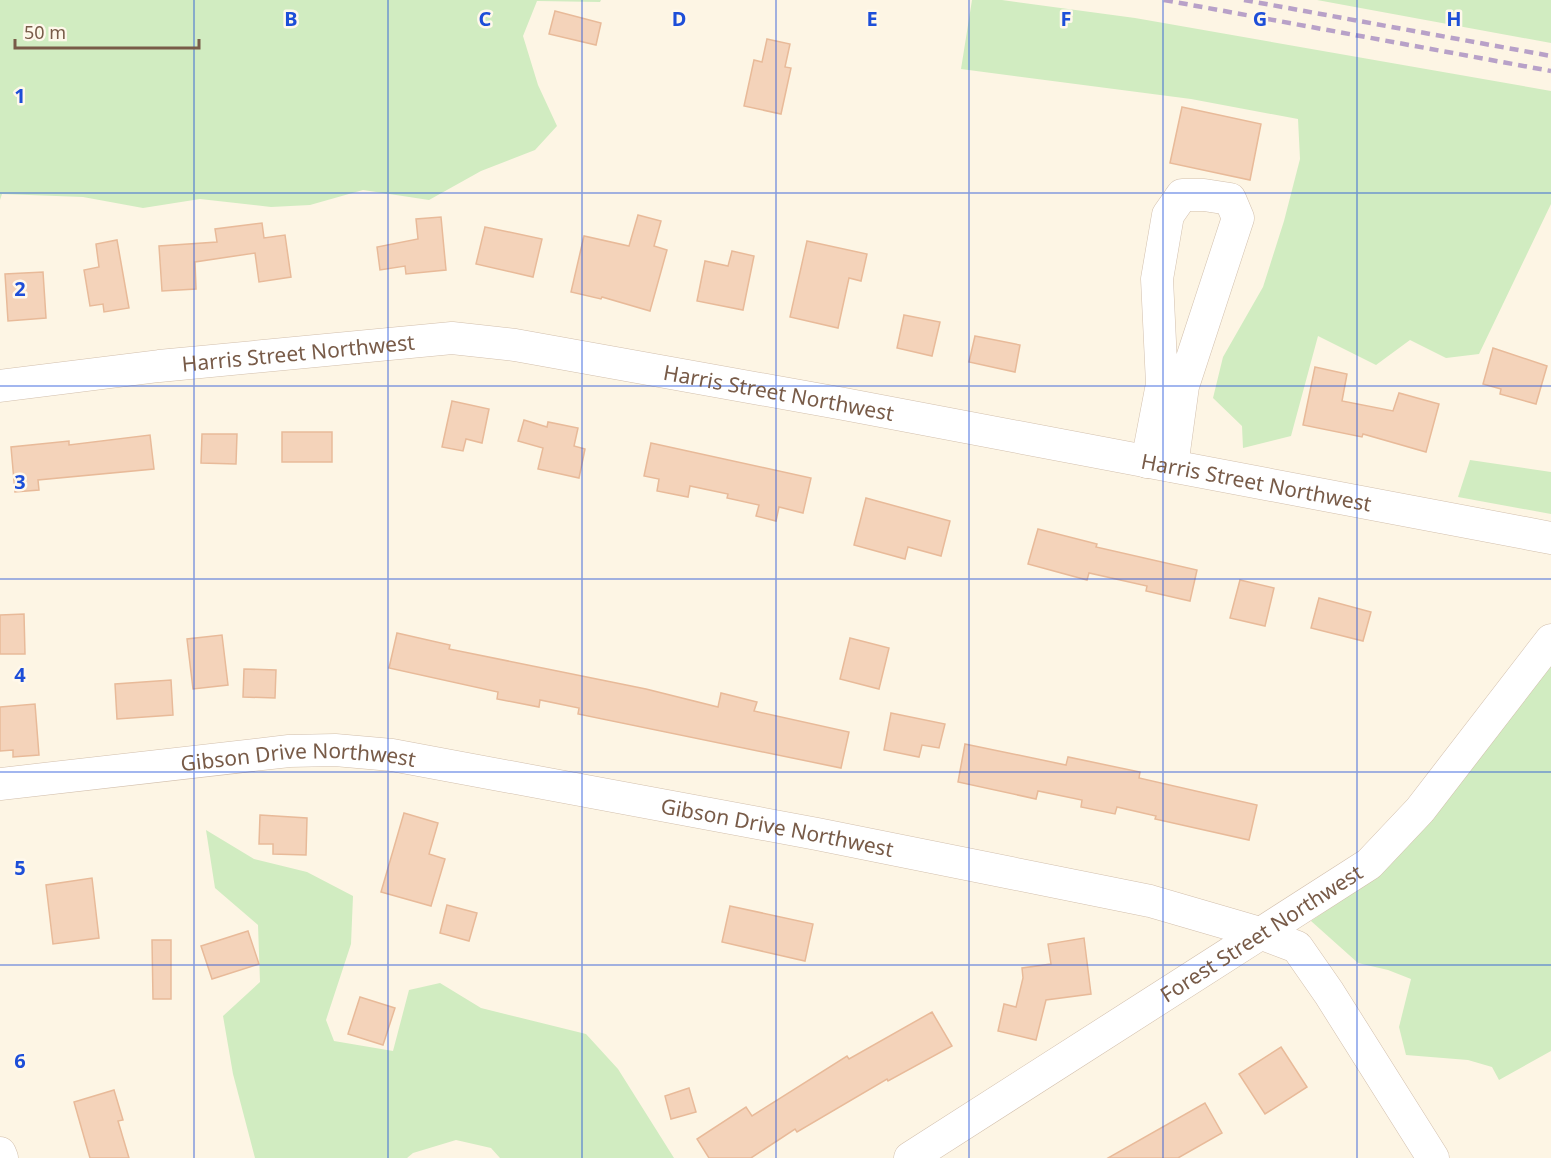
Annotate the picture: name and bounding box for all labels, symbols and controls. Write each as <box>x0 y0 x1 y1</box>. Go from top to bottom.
text: B <box>284 5 298 32</box>
text: C <box>479 5 492 32</box>
text: D <box>672 5 686 32</box>
text: E <box>866 5 878 32</box>
text: F <box>1061 5 1071 32</box>
text: G <box>1253 5 1267 32</box>
text: H <box>1446 5 1462 32</box>
scale bar <box>15 12 200 50</box>
text: 50 m <box>24 20 66 44</box>
text: 1 <box>14 82 26 109</box>
text: 2 <box>14 275 26 302</box>
street label: Harris Street Northwest <box>180 328 416 378</box>
street label: Harris Street Northwest <box>661 358 897 427</box>
street label: Harris Street Northwest <box>1139 447 1374 518</box>
text: 3 <box>14 468 26 495</box>
text: 4 <box>14 661 26 688</box>
street label: Gibson Drive Northwest <box>179 736 419 777</box>
street label: Gibson Drive Northwest <box>659 791 896 863</box>
text: 5 <box>14 854 26 881</box>
street label: Forest Street Northwest <box>1155 858 1368 1008</box>
text: 6 <box>14 1047 26 1074</box>

